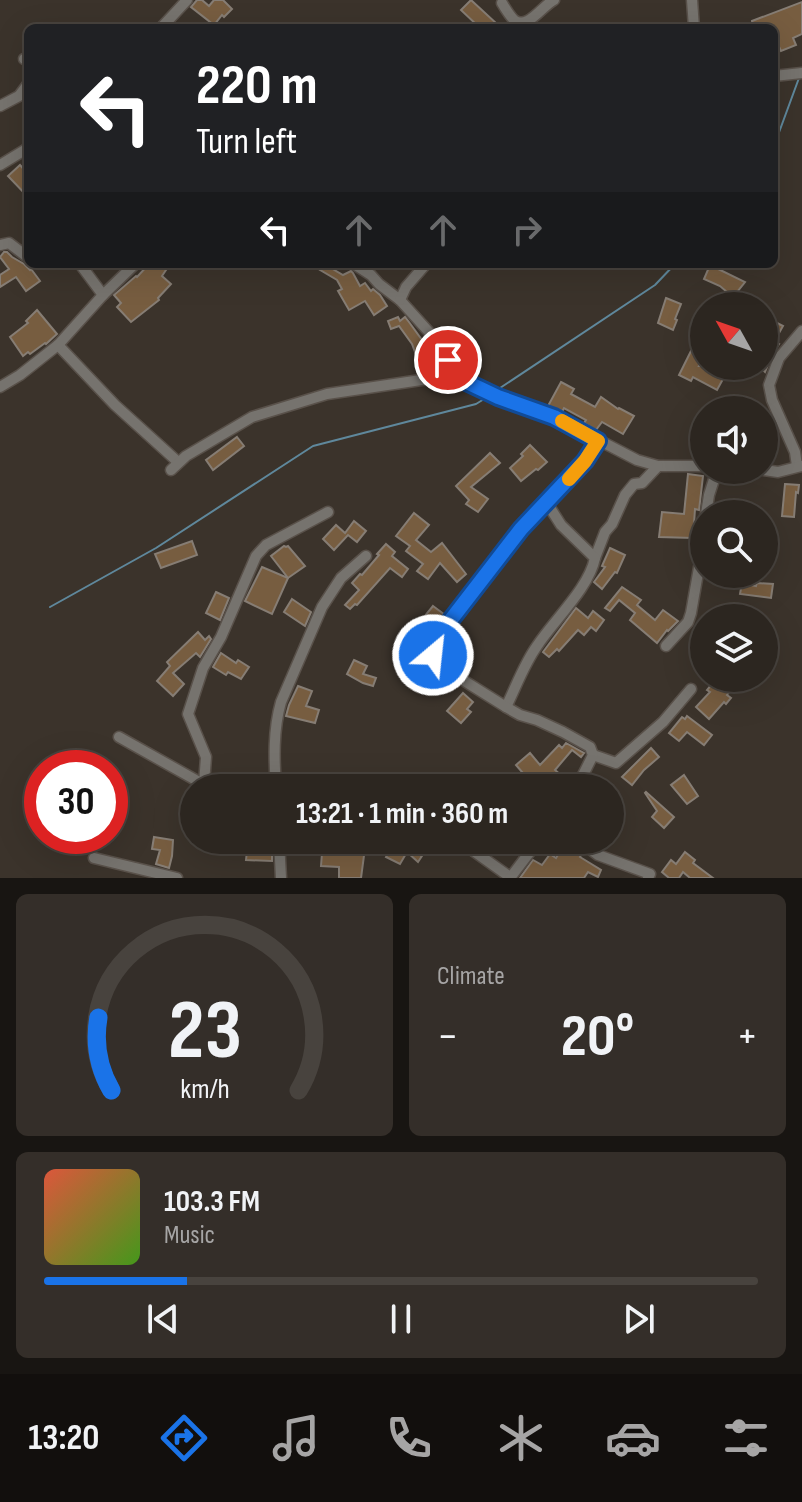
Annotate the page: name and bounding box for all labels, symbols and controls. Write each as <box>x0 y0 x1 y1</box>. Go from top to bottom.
text: 220 m <box>196 53 318 120</box>
icon: left <box>64 56 168 160</box>
text: Turn left <box>196 121 297 164</box>
icon: left <box>253 208 297 252</box>
icon: ahead <box>337 208 381 252</box>
icon: ahead <box>421 208 465 252</box>
icon: right <box>505 208 549 252</box>
north arrow <box>690 292 778 380</box>
map controls <box>690 292 778 692</box>
pin <box>414 326 482 394</box>
icon: arrive <box>426 338 470 382</box>
button: sound <box>690 396 778 484</box>
button: search <box>690 500 778 588</box>
button: layers <box>690 604 778 692</box>
position arrow <box>391 613 475 697</box>
speed limit sign: 30 <box>24 750 128 854</box>
text: 13:21 · 1 min · 360 m <box>296 796 508 832</box>
text: Climate <box>437 961 505 992</box>
text: 23 <box>168 982 241 1082</box>
text: 20° <box>561 1001 634 1073</box>
text: − <box>437 1010 459 1063</box>
text: + <box>736 1010 758 1063</box>
text: km/h <box>180 1072 229 1107</box>
text: 103.3 FM <box>164 1184 260 1220</box>
text: Music <box>164 1220 215 1251</box>
icon: previous <box>141 1297 185 1341</box>
icon: pause <box>379 1297 423 1341</box>
icon: next <box>617 1297 661 1341</box>
icon: directions <box>156 1410 212 1466</box>
icon: music <box>268 1410 324 1466</box>
icon: phone <box>381 1410 437 1466</box>
icon: climate <box>493 1410 549 1466</box>
icon: car <box>605 1410 661 1466</box>
icon: filters <box>718 1410 774 1466</box>
text: 13:20 <box>28 1417 99 1460</box>

